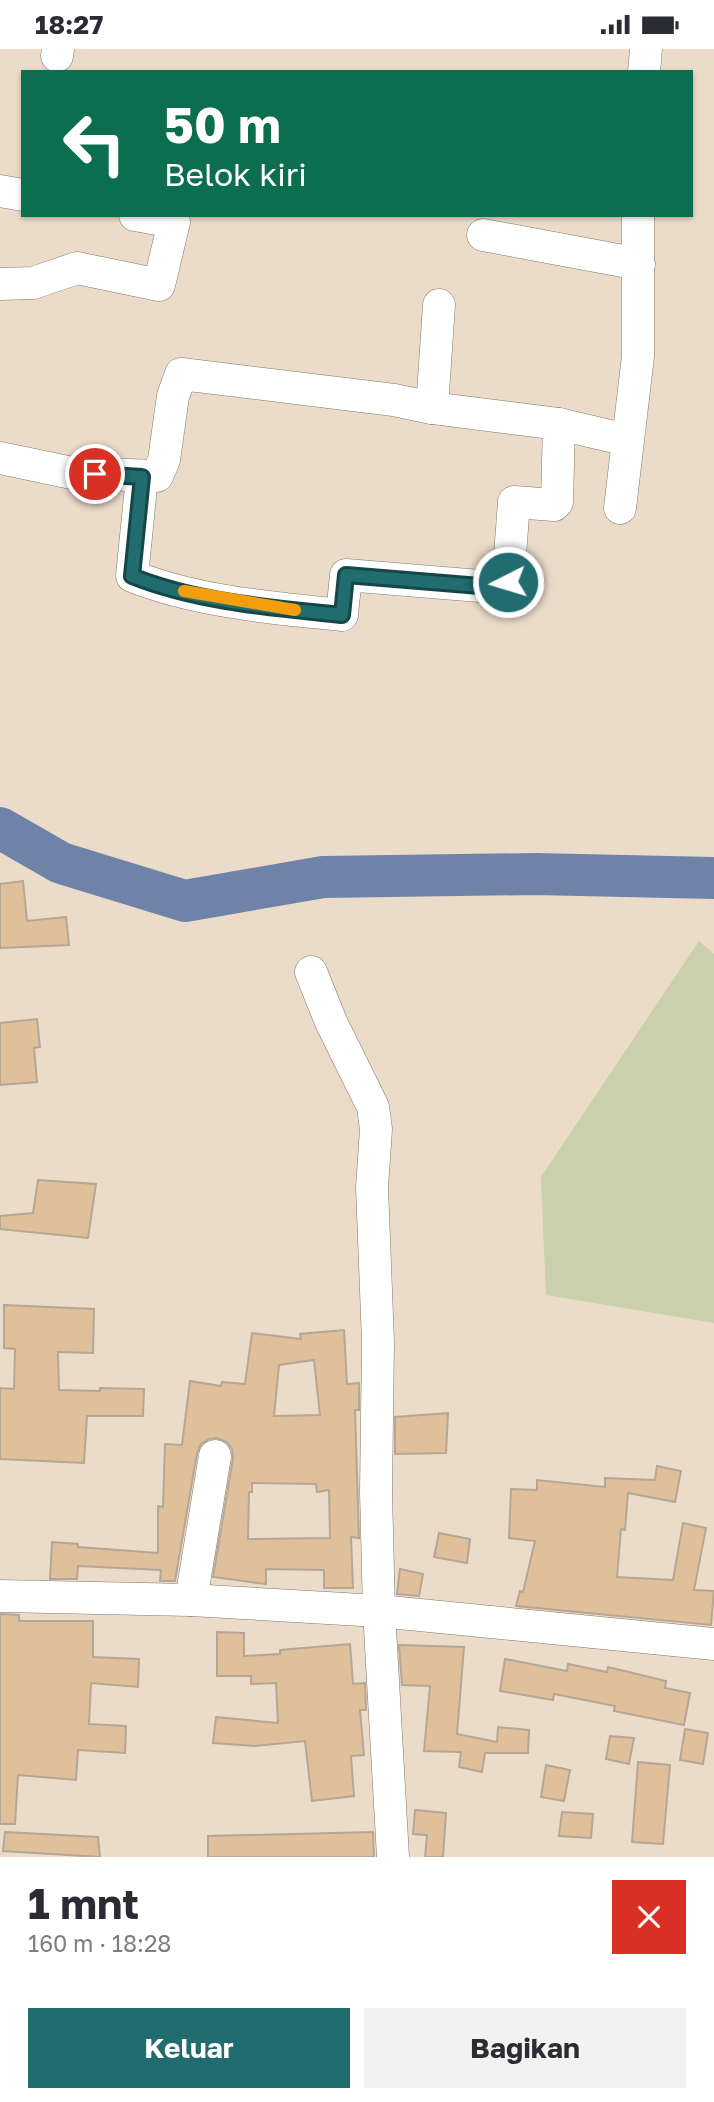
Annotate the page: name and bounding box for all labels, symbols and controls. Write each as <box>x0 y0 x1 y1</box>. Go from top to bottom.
text: 18:27 <box>35 9 103 40</box>
text: 50 m <box>164 95 281 154</box>
icon: left <box>49 98 140 189</box>
text: Belok kiri <box>164 155 307 193</box>
pin <box>65 444 125 504</box>
icon: arrive <box>76 455 114 493</box>
position arrow <box>471 545 545 619</box>
text: 1 mnt <box>28 1878 139 1928</box>
button: close <box>612 1880 686 1954</box>
text: 160 m · 18:28 <box>28 1929 171 1957</box>
button: Keluar <box>28 2008 350 2088</box>
button: Bagikan <box>364 2008 686 2088</box>

